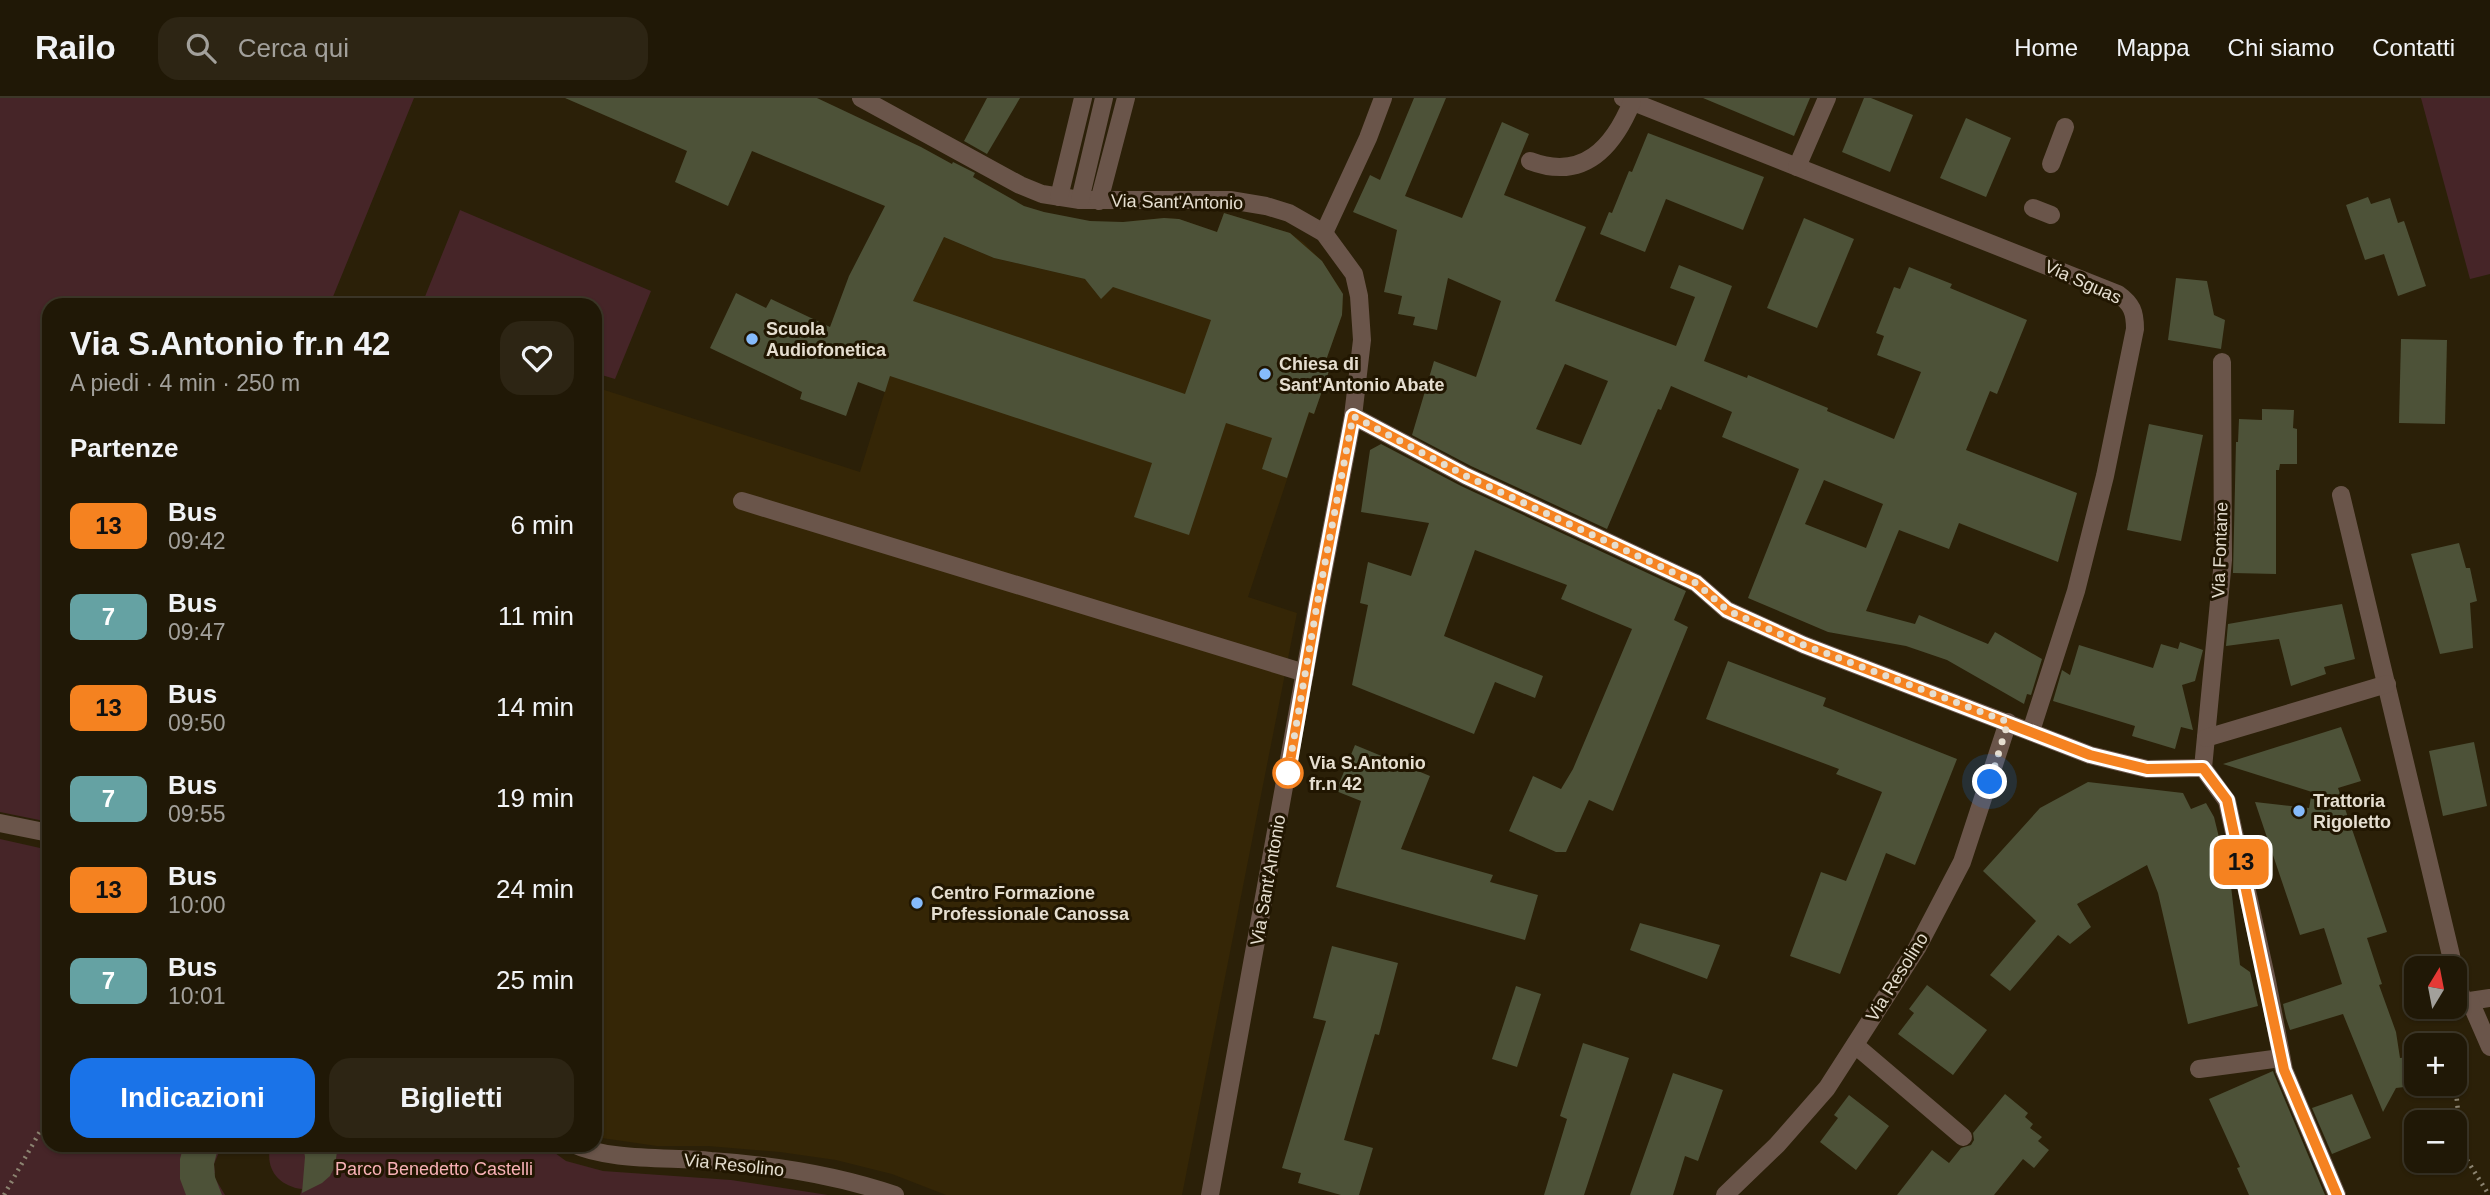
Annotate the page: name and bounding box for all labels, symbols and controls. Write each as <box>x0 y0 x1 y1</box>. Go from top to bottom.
search box <box>158 17 648 80</box>
text: Railo <box>35 29 116 66</box>
icon: search <box>182 29 220 67</box>
text: Cerca qui <box>238 33 349 63</box>
text: Home <box>2014 34 2078 61</box>
text: Mappa <box>2116 34 2190 61</box>
text: Chi siamo <box>2228 34 2334 61</box>
text: Contatti <box>2372 34 2455 61</box>
street label: Via Sant'Antonio <box>1111 191 1243 213</box>
street label: Via Sguas <box>2042 256 2124 308</box>
place label: Scuola Audiofonetica <box>766 319 887 360</box>
button: heart <box>500 321 574 395</box>
text: Via S.Antonio fr.n 42 <box>70 325 390 362</box>
marker: Scuola Audiofonetica <box>744 331 760 347</box>
place label: Chiesa di Sant'Antonio Abate <box>1279 354 1445 395</box>
marker: Chiesa di Sant'Antonio Abate <box>1257 366 1273 382</box>
text: A piedi · 4 min · 250 m <box>70 370 300 396</box>
text: Partenze <box>70 433 178 463</box>
text: Bus <box>168 497 217 527</box>
street label: Via Fontane <box>2208 501 2232 599</box>
text: 6 min <box>510 510 574 540</box>
text: 13 <box>95 512 122 539</box>
text: 09:42 <box>168 528 226 554</box>
text: Bus <box>168 588 217 618</box>
text: 11 min <box>498 601 574 631</box>
text: 7 <box>102 603 115 630</box>
text: 09:47 <box>168 619 226 645</box>
text: Bus <box>168 679 217 709</box>
text: 14 min <box>496 692 574 722</box>
text: 13 <box>95 694 122 721</box>
text: 09:50 <box>168 710 226 736</box>
place label: Via S.Antonio fr.n 42 <box>1309 753 1426 794</box>
marker: Via S.Antonio fr.n 42 <box>1273 758 1303 788</box>
your location <box>1972 764 2007 799</box>
text: Bus <box>168 770 217 800</box>
text: 19 min <box>496 783 574 813</box>
text: 7 <box>102 785 115 812</box>
place label: Trattoria Rigoletto <box>2313 791 2391 832</box>
text: 09:55 <box>168 801 226 827</box>
marker: Trattoria Rigoletto <box>2291 803 2307 819</box>
street label: Via Sant'Antonio <box>1247 813 1289 947</box>
line badge: 13 <box>2210 839 2272 885</box>
text: 13 <box>2228 848 2254 875</box>
text: Bus <box>168 861 217 891</box>
text: 24 min <box>496 874 574 904</box>
text: 13 <box>95 876 122 903</box>
place label: Centro Formazione Professionale Canossa <box>931 883 1130 924</box>
text: 10:00 <box>168 892 226 918</box>
marker: Centro Formazione Professionale Canossa <box>909 895 925 911</box>
street label: Via Resolino <box>1862 929 1932 1025</box>
text: Bus <box>168 952 217 982</box>
north arrow <box>2404 956 2468 1018</box>
map controls <box>2404 956 2467 1173</box>
text: 25 min <box>496 965 574 995</box>
text: 7 <box>102 967 115 994</box>
text: 10:01 <box>168 983 226 1009</box>
button: + <box>2404 1033 2467 1096</box>
button: Indicazioni <box>70 1058 315 1138</box>
button: Biglietti <box>329 1058 574 1138</box>
button: − <box>2404 1110 2467 1173</box>
street label: Via Resolino <box>683 1150 785 1180</box>
park label: Parco Benedetto Castelli <box>335 1159 533 1179</box>

